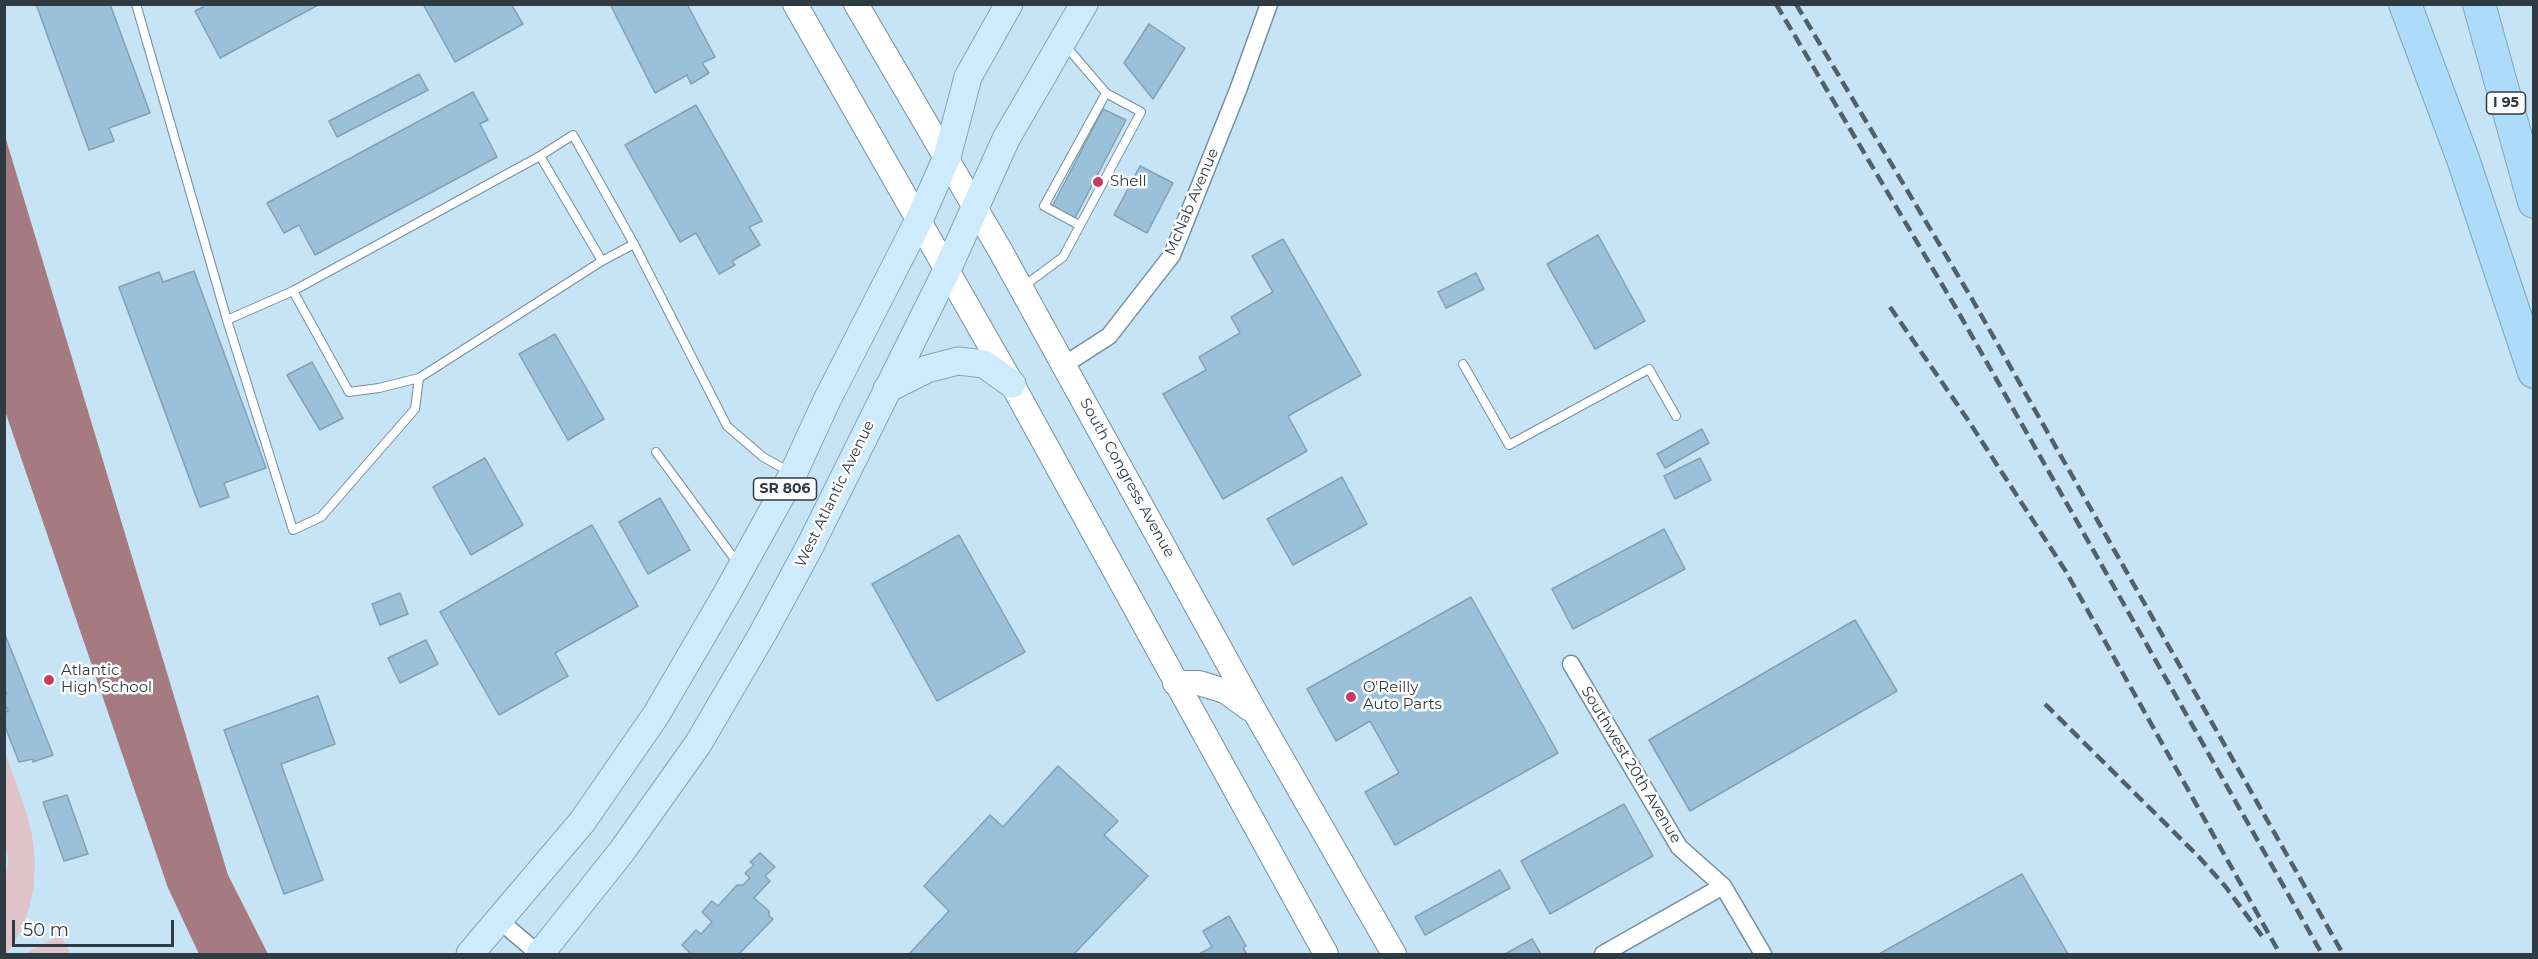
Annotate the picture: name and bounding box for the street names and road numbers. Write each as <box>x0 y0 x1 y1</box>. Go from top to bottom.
road number: I 95 <box>2486 92 2526 114</box>
street label: McNab Avenue <box>1161 146 1223 258</box>
street label: South Congress Avenue <box>1076 395 1178 561</box>
street label: West Atlantic Avenue <box>792 418 878 570</box>
road number: SR 806 <box>754 478 816 500</box>
street label: Southwest 20th Avenue <box>1577 683 1685 847</box>

